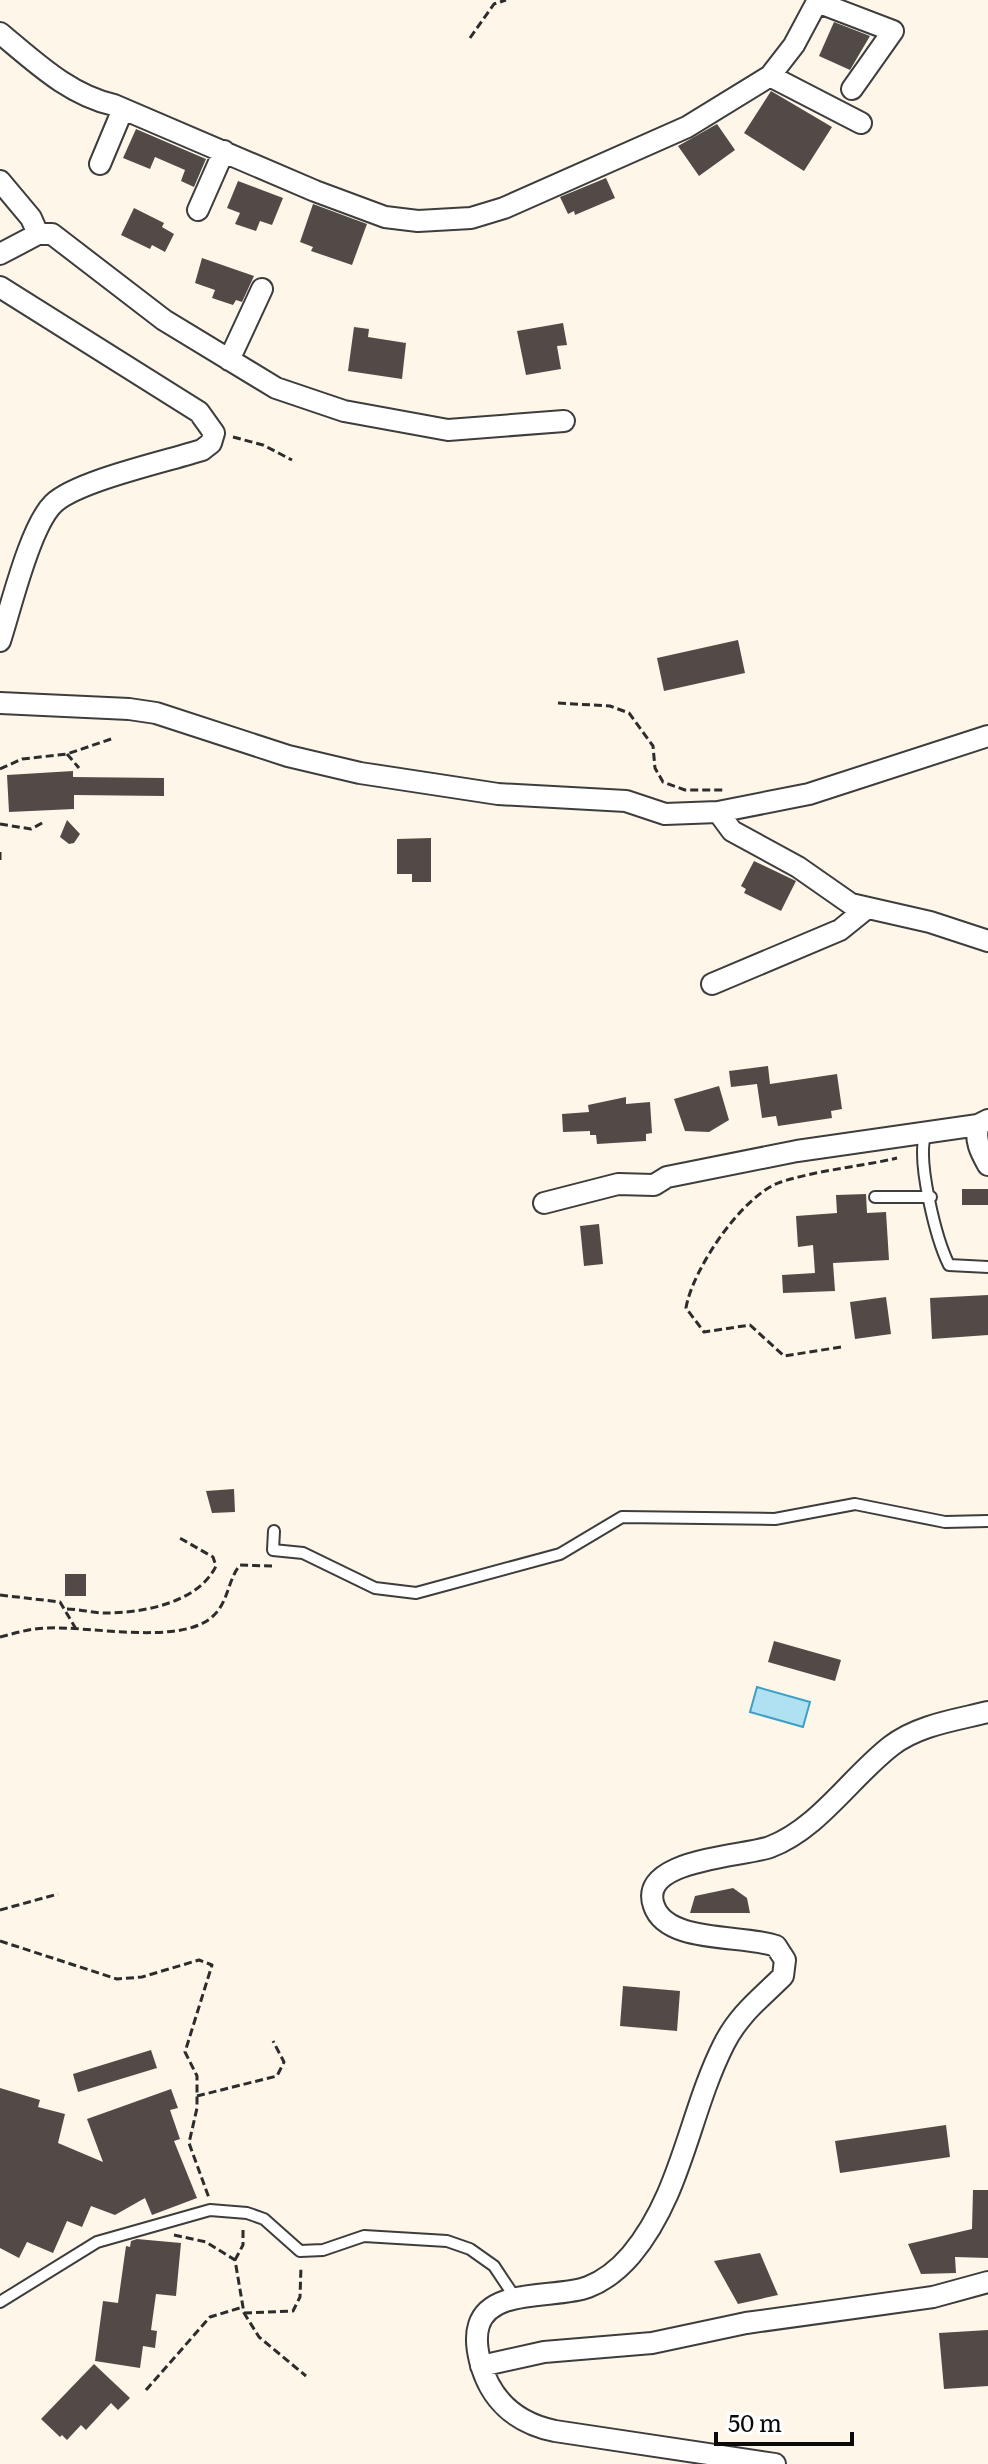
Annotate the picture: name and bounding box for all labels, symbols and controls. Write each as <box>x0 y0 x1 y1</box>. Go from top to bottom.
scale bar <box>716 2396 852 2446</box>
text: 50 m <box>728 2404 782 2439</box>

